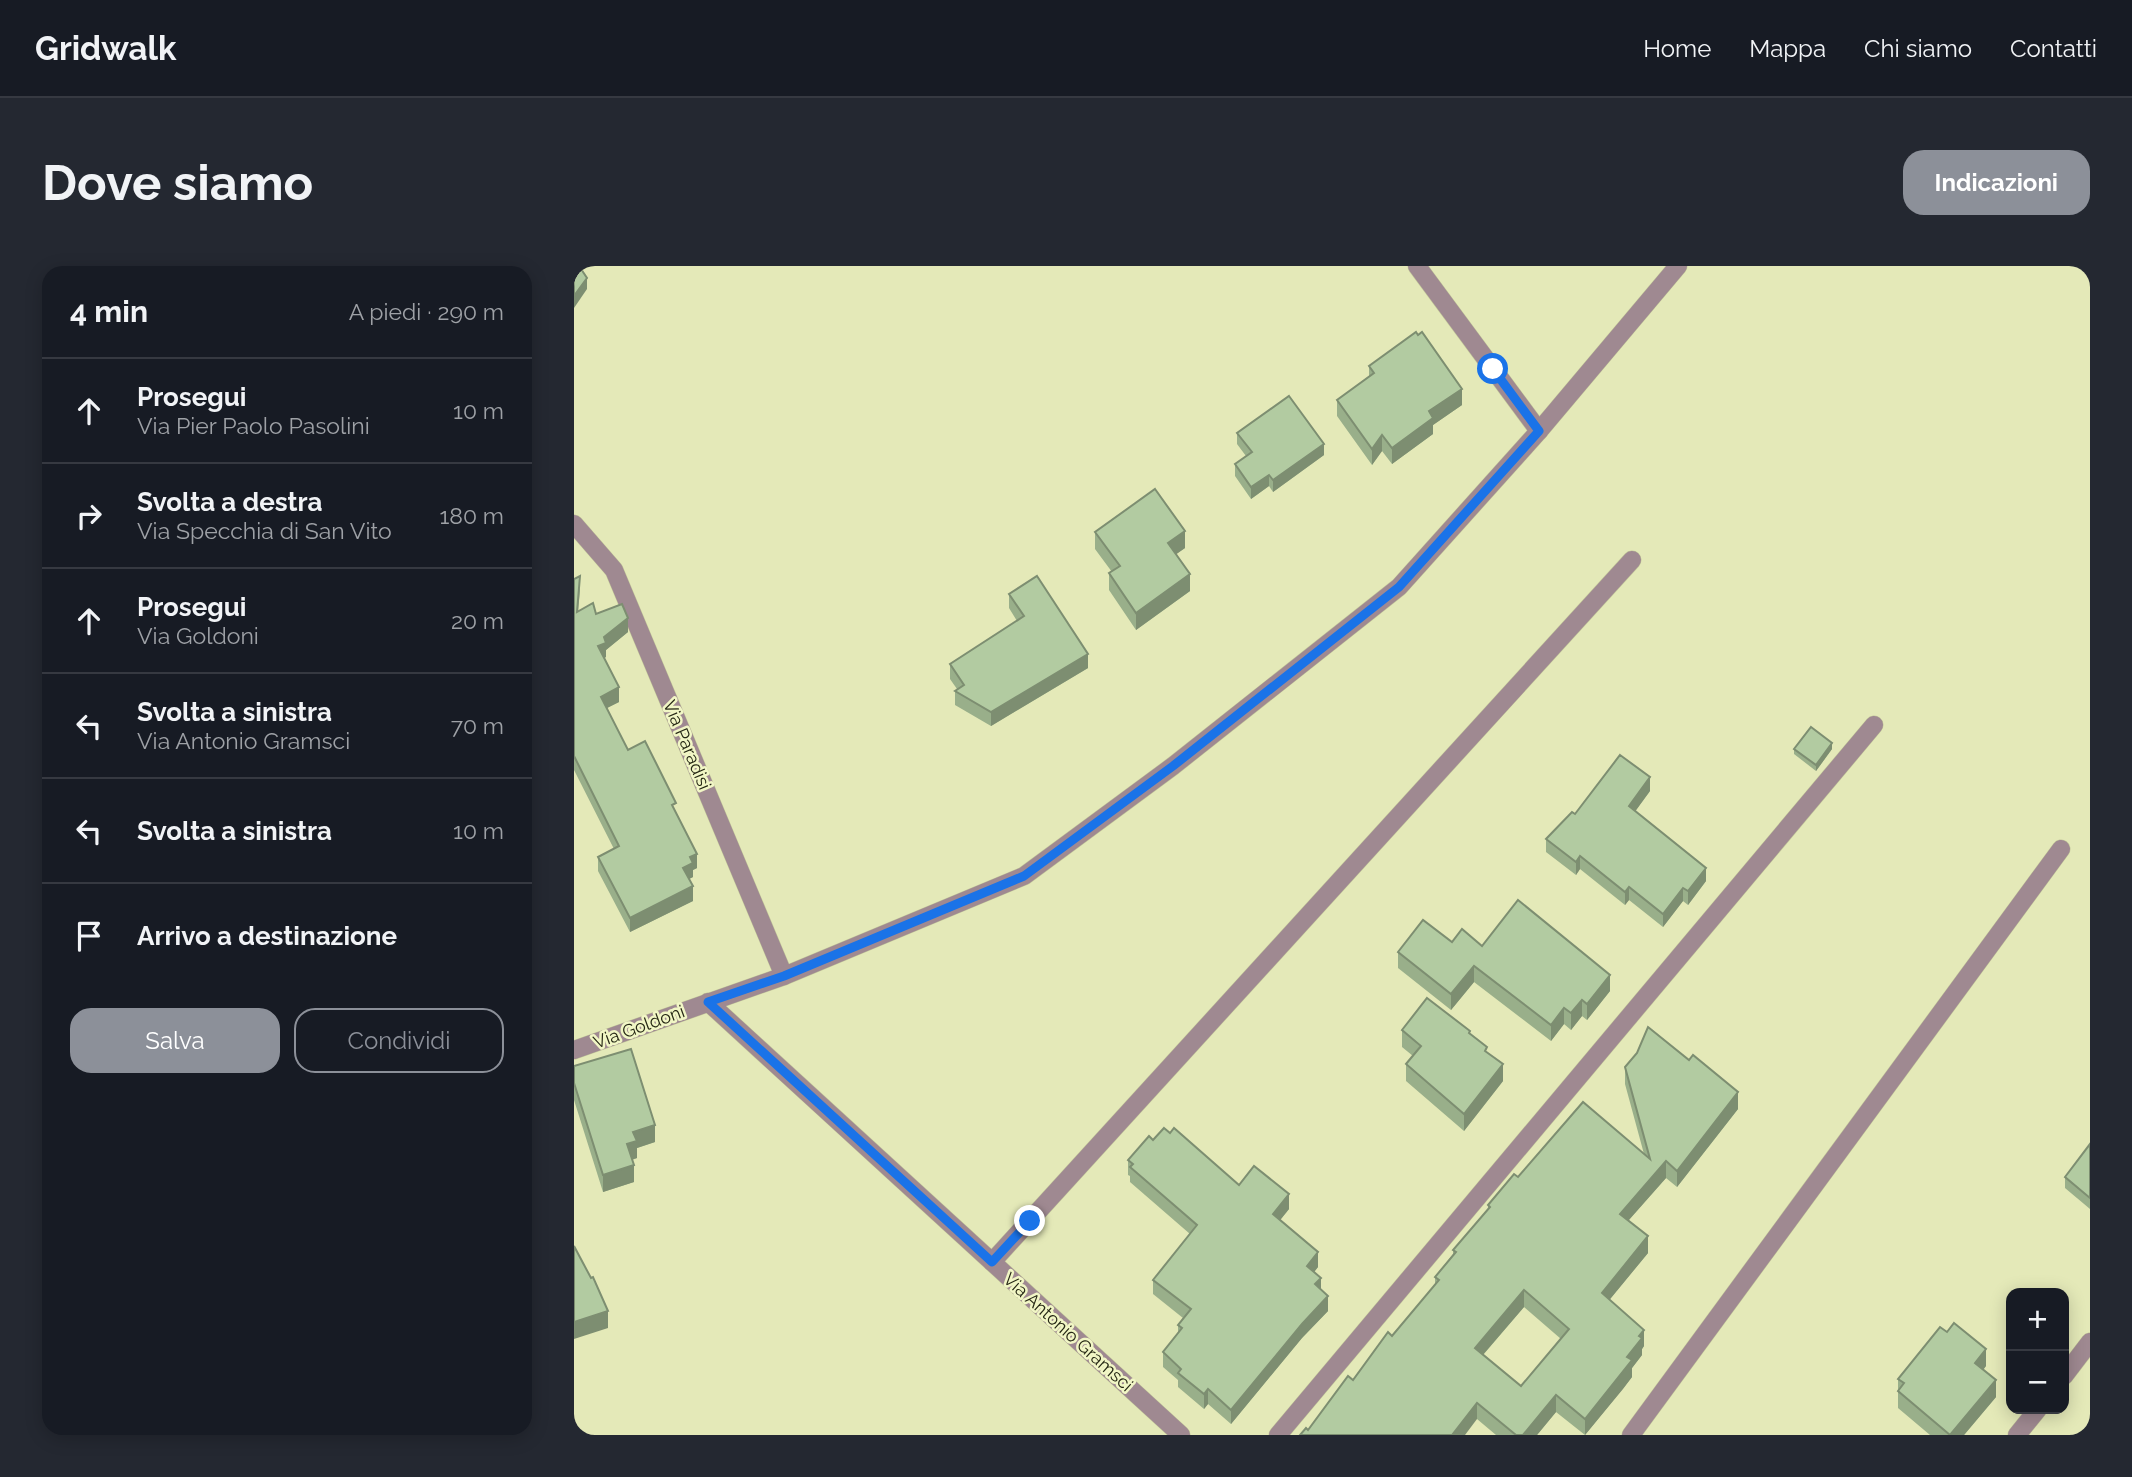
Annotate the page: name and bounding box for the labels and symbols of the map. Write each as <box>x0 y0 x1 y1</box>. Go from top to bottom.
route start <box>1477 353 1508 384</box>
street label: Via Paradisi <box>659 697 716 793</box>
street label: Via Goldoni <box>590 1000 687 1053</box>
route end <box>1014 1205 1045 1236</box>
street label: Via Antonio Gramsci <box>999 1268 1137 1395</box>

